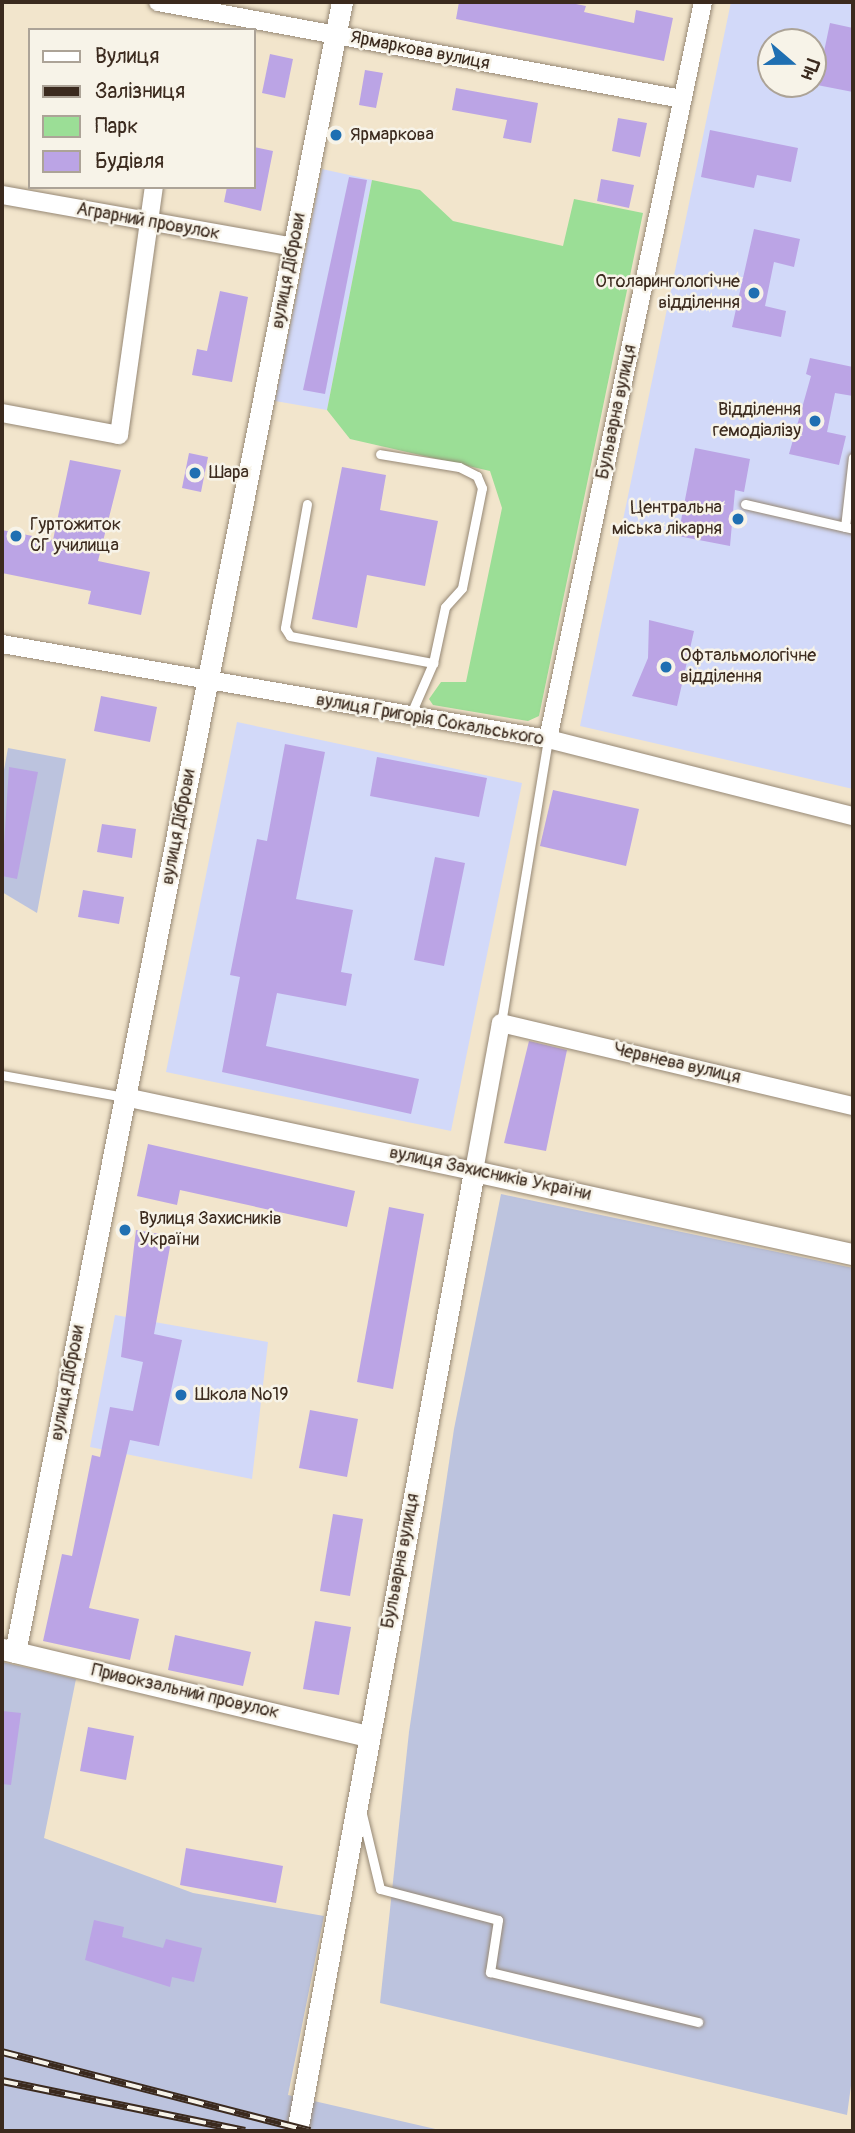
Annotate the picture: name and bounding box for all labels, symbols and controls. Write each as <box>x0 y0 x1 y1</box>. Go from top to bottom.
street label: Ярмаркова вулиця <box>348 27 492 75</box>
legend <box>28 28 256 189</box>
north arrow <box>757 28 827 98</box>
text: Вулиця <box>95 43 159 70</box>
text: Пн <box>795 56 825 83</box>
text: Залізниця <box>95 78 185 105</box>
text: Парк <box>95 113 138 140</box>
place label: Ярмаркова <box>350 124 434 146</box>
marker: Ярмаркова <box>328 127 344 143</box>
text: Будівля <box>95 148 164 175</box>
street label: Аграрний провулок <box>75 199 221 245</box>
street label: вулиця Діброви <box>267 211 311 331</box>
place label: Отоларингологічне відділення <box>595 272 740 314</box>
marker: Отоларингологічне відділення <box>746 285 762 301</box>
street label: Бульварна вулиця <box>592 343 642 481</box>
place label: Відділення гемодіалізу <box>713 400 801 442</box>
marker: Відділення гемодіалізу <box>807 413 823 429</box>
place label: Шара <box>209 462 249 484</box>
marker: Шара <box>187 465 203 481</box>
place label: Центральна міська лікарня <box>612 498 722 540</box>
marker: Центральна міська лікарня <box>728 509 748 529</box>
place label: Гуртожиток СГ училища <box>30 515 121 558</box>
marker: Гуртожиток СГ училища <box>8 528 24 544</box>
place label: Офтальмологічне відділення <box>680 646 816 688</box>
marker: Офтальмологічне відділення <box>658 659 674 675</box>
street label: вулиця Григорія Сокальського <box>314 689 546 751</box>
street label: вулиця Діброви <box>157 767 201 887</box>
street label: Червнева вулиця <box>611 1039 743 1089</box>
street label: вулиця Захисників України <box>387 1142 593 1206</box>
place label: Вулиця Захисників України <box>139 1209 282 1252</box>
marker: Вулиця Захисників України <box>117 1222 133 1238</box>
street label: вулиця Діброви <box>46 1323 90 1443</box>
place label: Школа №19 <box>195 1384 289 1406</box>
marker: Школа №19 <box>173 1387 189 1403</box>
street label: Бульварна вулиця <box>377 1492 425 1630</box>
street label: Привокзальний провулок <box>89 1660 281 1724</box>

